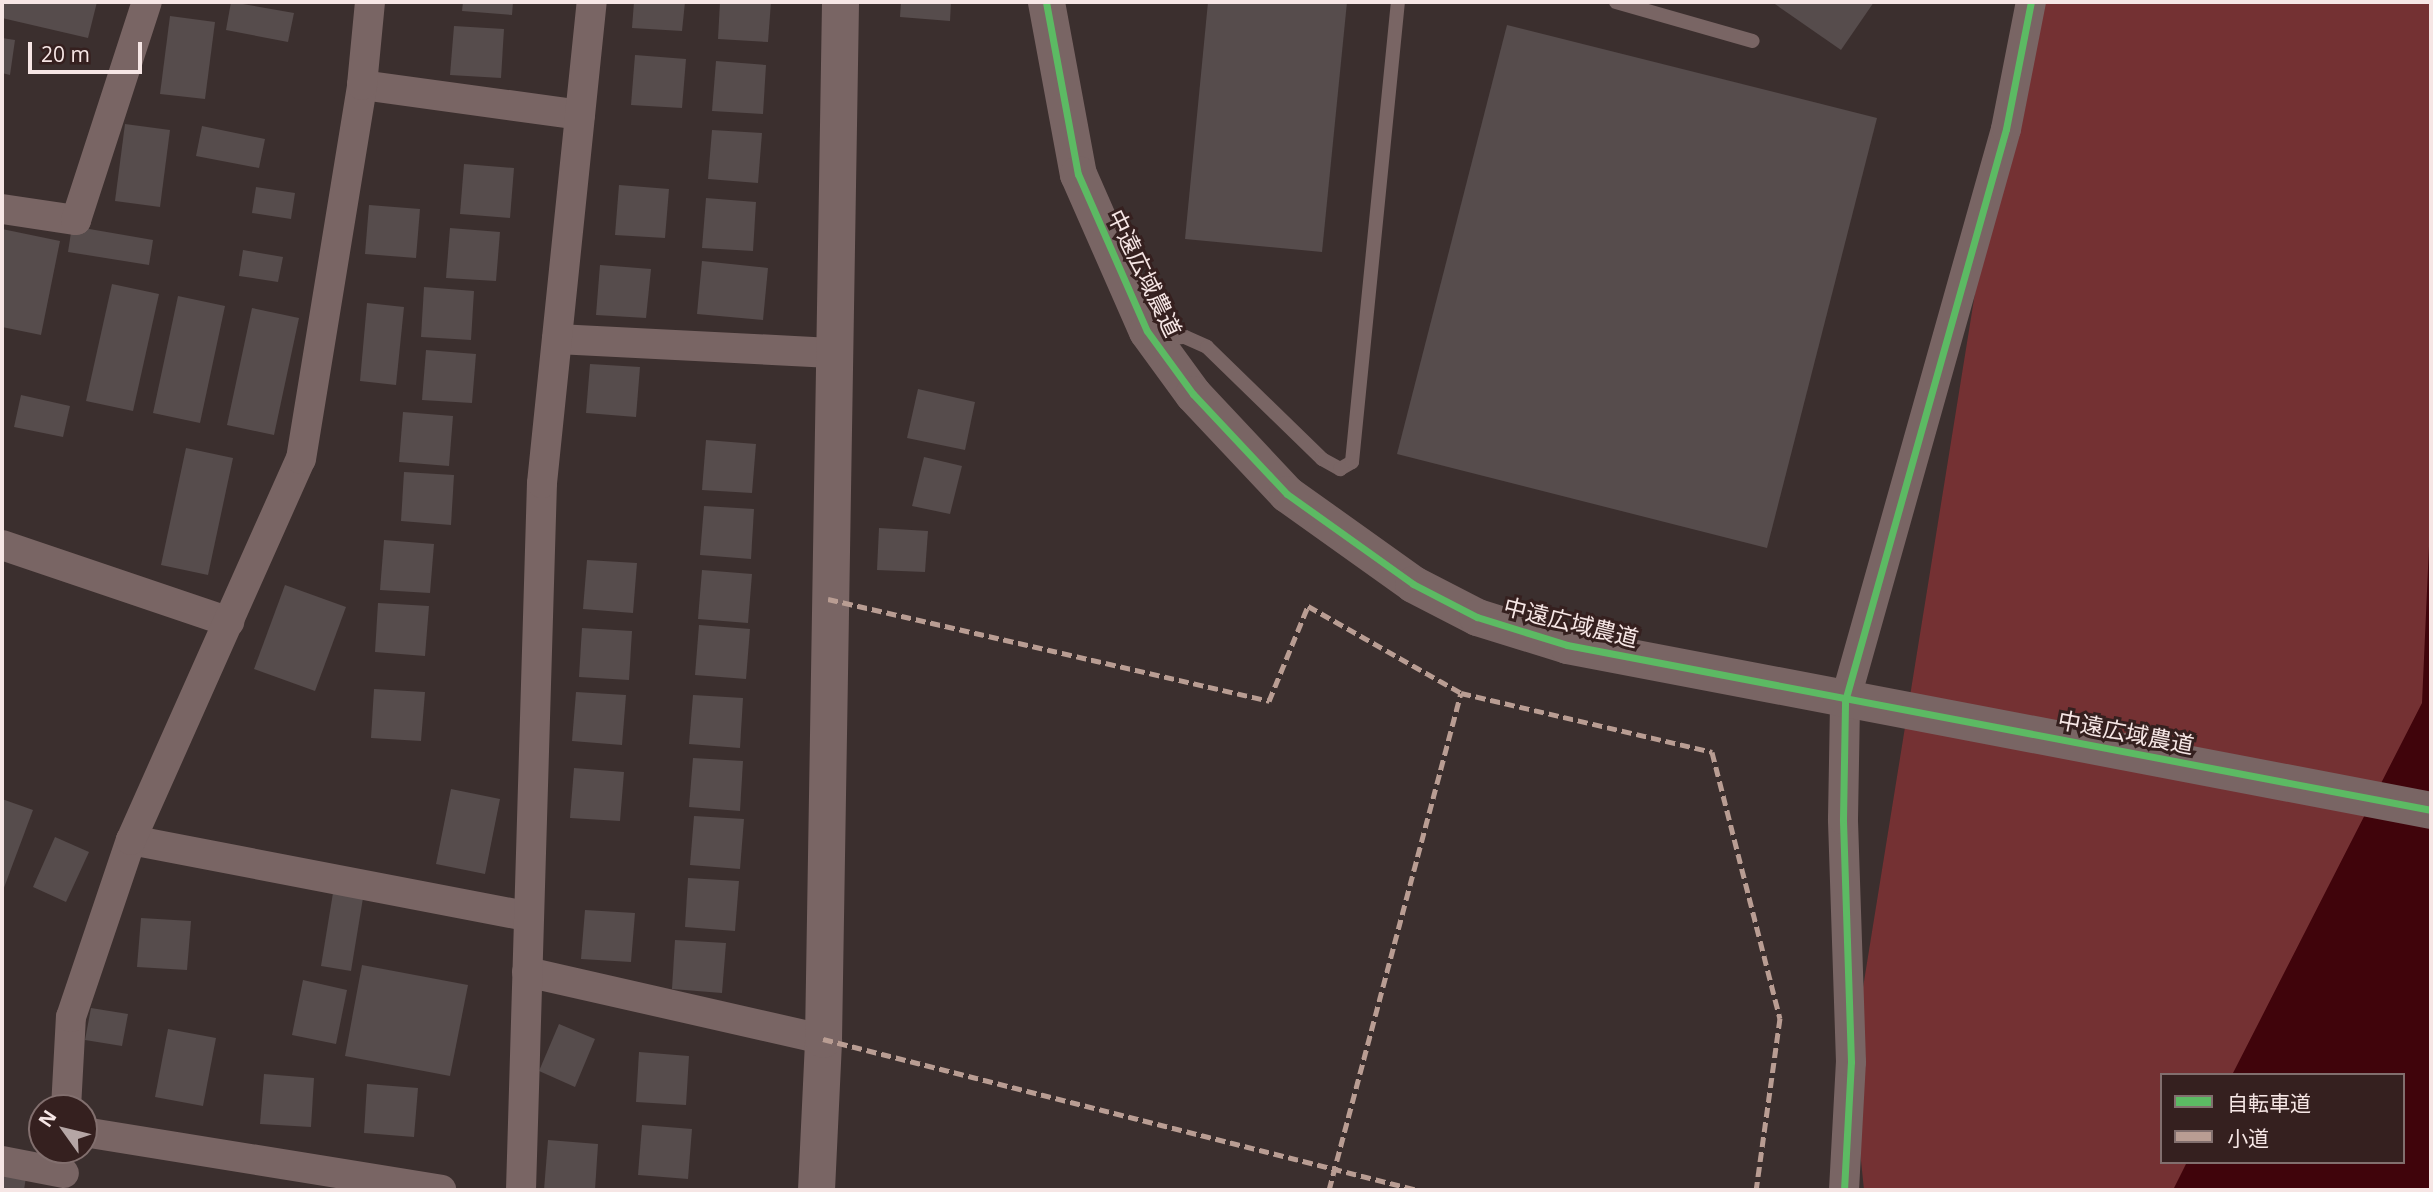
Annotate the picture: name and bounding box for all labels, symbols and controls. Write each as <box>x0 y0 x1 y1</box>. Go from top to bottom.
scale bar <box>32 28 145 72</box>
text: 20 m <box>41 40 90 68</box>
street label: 中遠広域農道 <box>1102 205 1188 341</box>
street label: 中遠広域農道 <box>1501 592 1641 652</box>
street label: 中遠広域農道 <box>2056 705 2196 759</box>
legend <box>2160 1073 2405 1164</box>
text: 自転車道 <box>2227 1089 2311 1117</box>
north arrow <box>28 1094 98 1164</box>
text: N <box>32 1105 62 1132</box>
text: 小道 <box>2227 1124 2269 1152</box>

